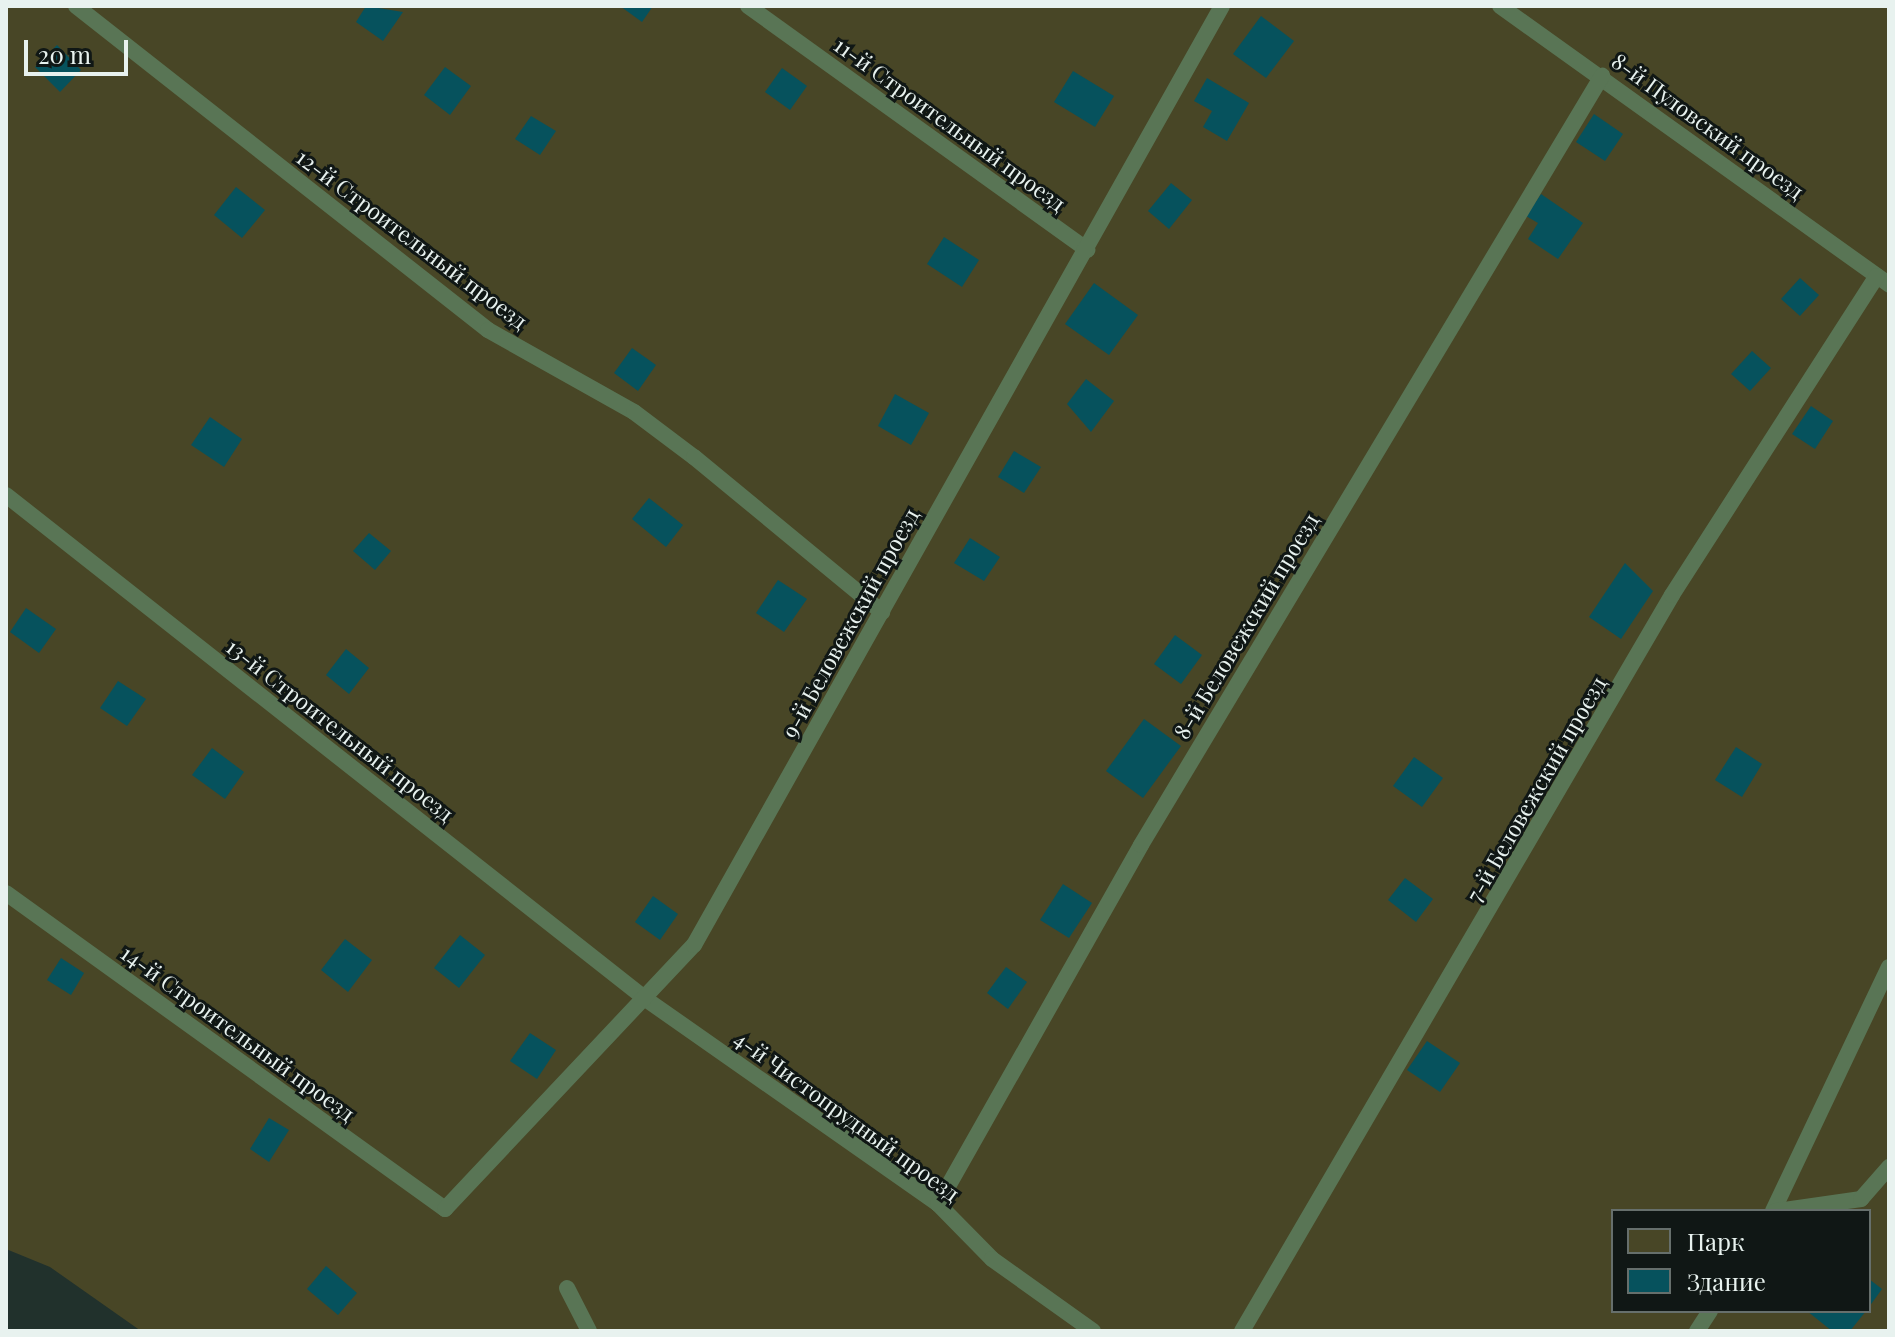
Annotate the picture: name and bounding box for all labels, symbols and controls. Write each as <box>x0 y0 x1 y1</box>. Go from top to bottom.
scale bar <box>28 24 132 74</box>
street label: 11-й Строительный проезд <box>829 31 1071 217</box>
text: 20 m <box>38 38 91 70</box>
street label: 8-й Пуловский проезд <box>1607 48 1809 204</box>
street label: 12-й Строительный проезд <box>291 144 533 334</box>
street label: 9-й Беловежский проезд <box>776 504 924 742</box>
street label: 8-й Беловежский проезд <box>1168 508 1324 744</box>
street label: 13-й Строительный проезд <box>221 633 459 827</box>
street label: 7-й Беловежский проезд <box>1461 672 1611 906</box>
street label: 14-й Строительный проезд <box>116 939 360 1127</box>
street label: 4-й Чистопрудный проезд <box>729 1025 965 1207</box>
legend <box>1611 1209 1871 1313</box>
text: Парк <box>1687 1225 1745 1257</box>
text: Здание <box>1687 1265 1766 1297</box>

